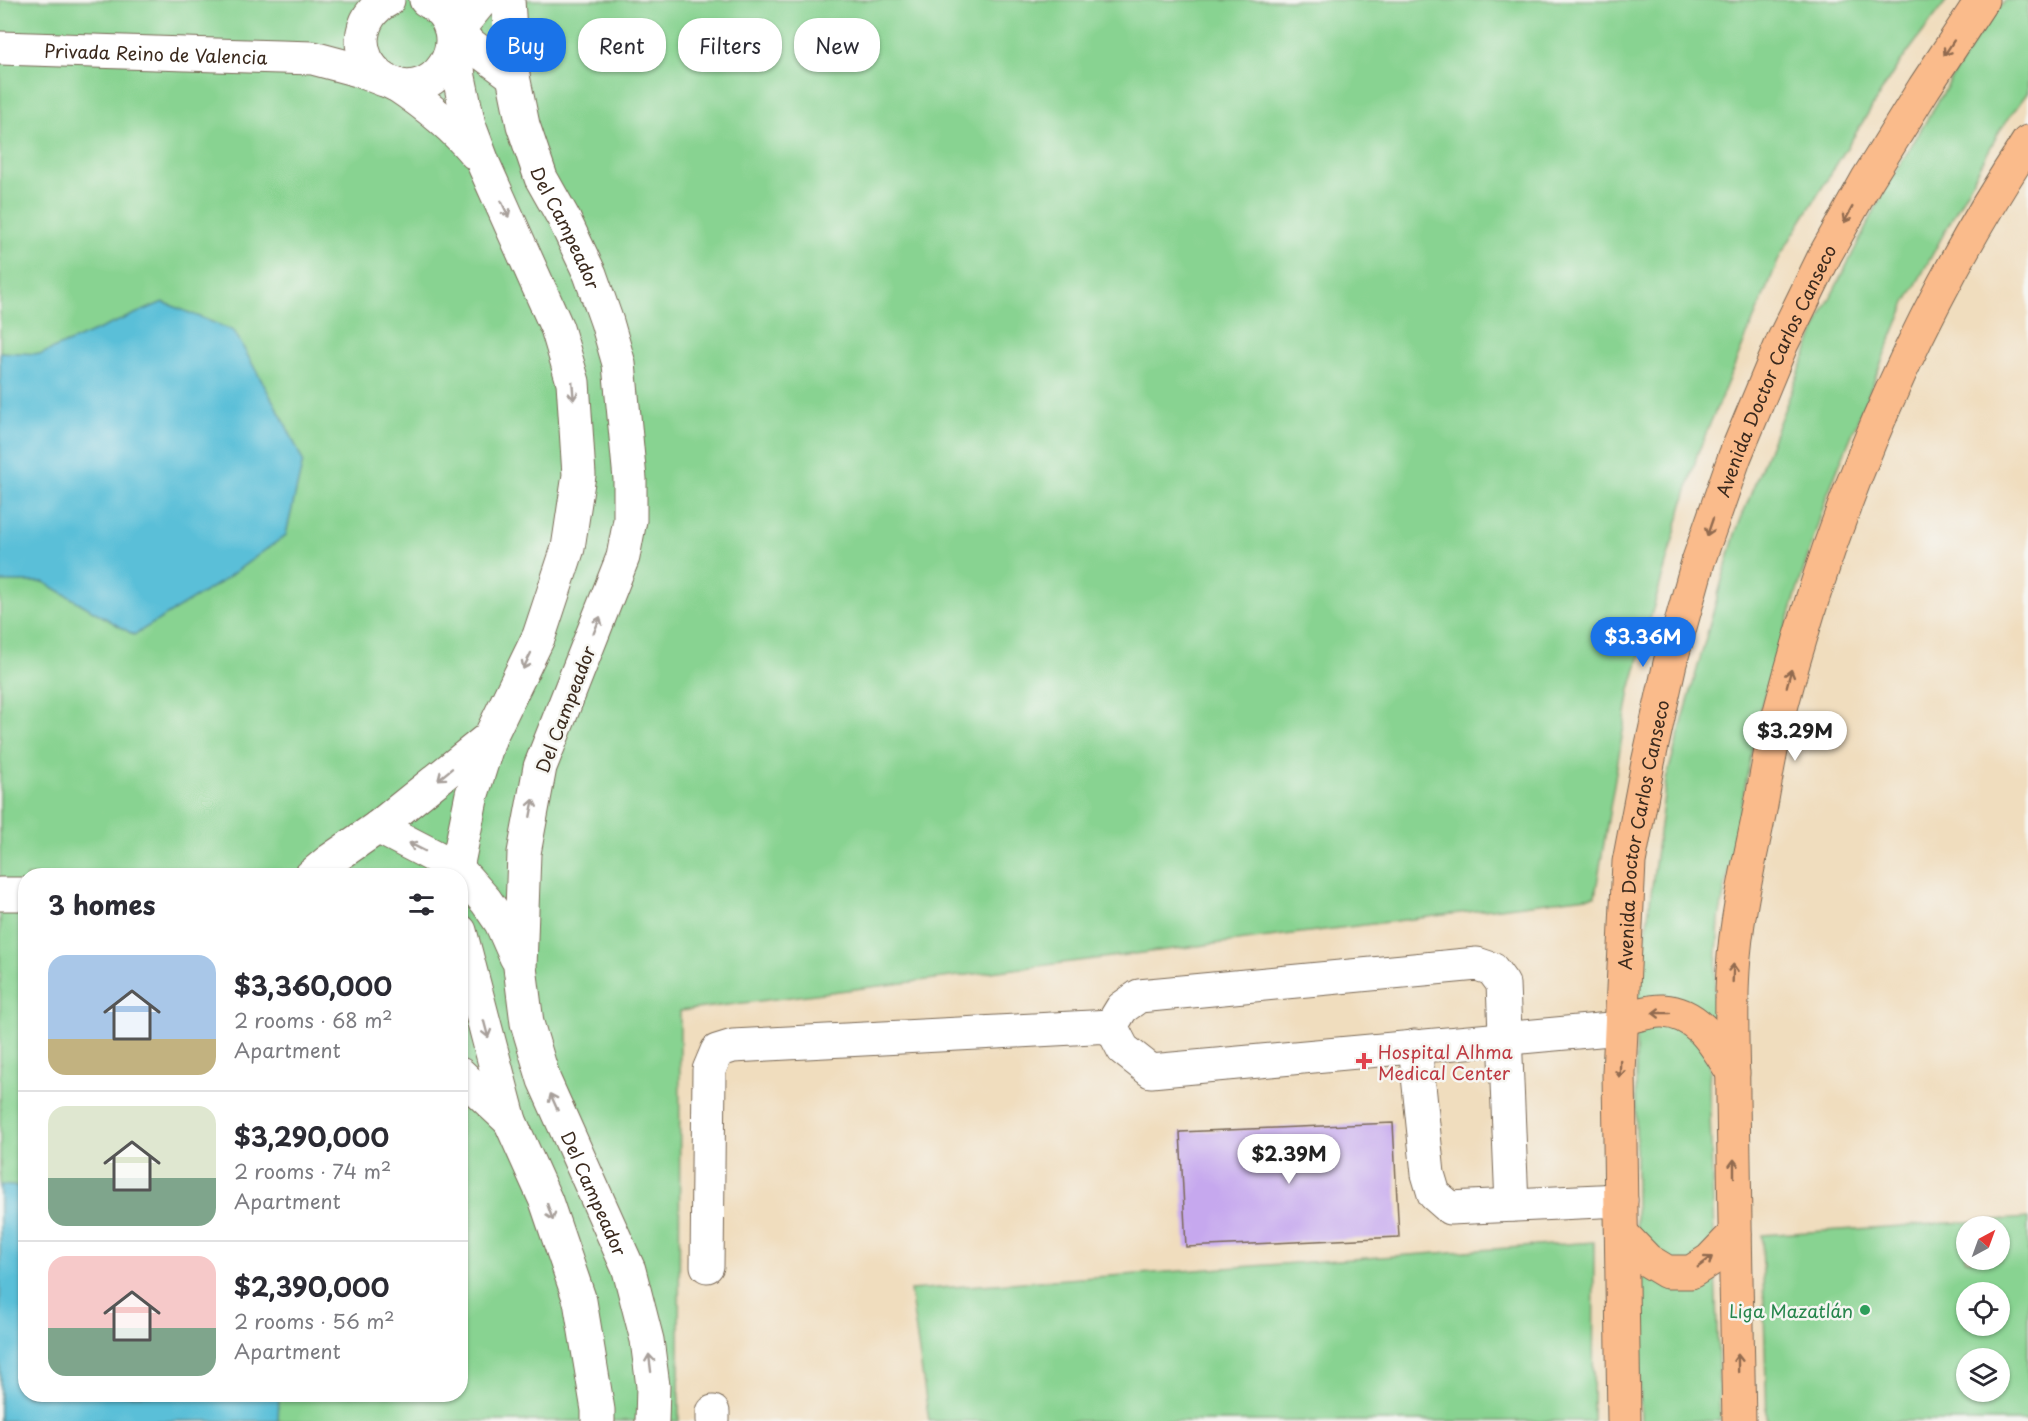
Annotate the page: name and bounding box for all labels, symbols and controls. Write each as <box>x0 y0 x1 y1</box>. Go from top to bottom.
chip: Buy <box>486 18 566 72</box>
chip: Rent <box>578 18 666 72</box>
chip: Filters <box>678 18 782 72</box>
chip: New <box>794 18 880 72</box>
street label: Privada Reino de Valencia <box>44 36 268 70</box>
one-way arrow <box>1943 40 1956 57</box>
street label: Del Campeador <box>525 163 608 293</box>
one-way arrow <box>500 200 511 218</box>
one-way arrow <box>1842 205 1853 223</box>
street label: Avenida Doctor Carlos Canseco <box>1708 239 1842 500</box>
one-way arrow <box>568 380 579 400</box>
one-way arrow <box>1704 517 1715 536</box>
one-way arrow <box>592 616 603 634</box>
pin: $3.36M <box>1594 617 1692 668</box>
text: $3.36M <box>1605 621 1681 651</box>
street label: Del Campeador <box>528 641 602 776</box>
one-way arrow <box>520 652 532 670</box>
one-way arrow <box>1784 669 1795 688</box>
street label: Avenida Doctor Carlos Canseco <box>1610 697 1675 970</box>
pin: $3.29M <box>1746 711 1844 762</box>
text: $3.29M <box>1757 715 1833 745</box>
one-way arrow <box>437 767 453 780</box>
one-way arrow <box>527 799 538 818</box>
one-way arrow <box>409 841 426 853</box>
text: 3 homes <box>48 885 155 924</box>
icon: filters <box>405 888 438 921</box>
one-way arrow <box>1728 963 1739 983</box>
text: $3,360,000 <box>234 966 392 1005</box>
icon: home <box>96 979 168 1051</box>
text: 2 rooms · 68 m² <box>234 1005 393 1035</box>
one-way arrow <box>1652 1007 1672 1019</box>
one-way arrow <box>480 1019 492 1038</box>
text: Apartment <box>234 1035 341 1065</box>
place label: Hospital Alhma Medical Center <box>1378 1038 1513 1086</box>
marker: Hospital Alhma Medical Center <box>1355 1052 1373 1070</box>
one-way arrow <box>1614 1058 1626 1078</box>
one-way arrow <box>547 1094 559 1112</box>
text: $3,290,000 <box>234 1117 389 1156</box>
street label: Del Campeador <box>555 1126 635 1260</box>
icon: home <box>96 1130 168 1202</box>
pin: $2.39M <box>1240 1134 1338 1185</box>
text: $2.39M <box>1251 1138 1327 1168</box>
text: 2 rooms · 74 m² <box>234 1156 391 1186</box>
one-way arrow <box>1728 1158 1740 1178</box>
text: Apartment <box>234 1186 341 1216</box>
one-way arrow <box>545 1202 556 1221</box>
north arrow <box>1956 1216 2010 1270</box>
map controls <box>1956 1216 2010 1402</box>
one-way arrow <box>1696 1256 1712 1268</box>
text: $2,390,000 <box>234 1267 390 1306</box>
icon: home <box>96 1280 168 1352</box>
button: locate <box>1956 1282 2010 1336</box>
place label: Liga Mazatlán <box>1729 1297 1853 1324</box>
marker: Liga Mazatlán <box>1858 1303 1872 1317</box>
text: 2 rooms · 56 m² <box>234 1306 395 1336</box>
text: Apartment <box>234 1336 341 1366</box>
button: layers <box>1956 1348 2010 1402</box>
one-way arrow <box>644 1353 655 1373</box>
one-way arrow <box>1732 1353 1744 1373</box>

